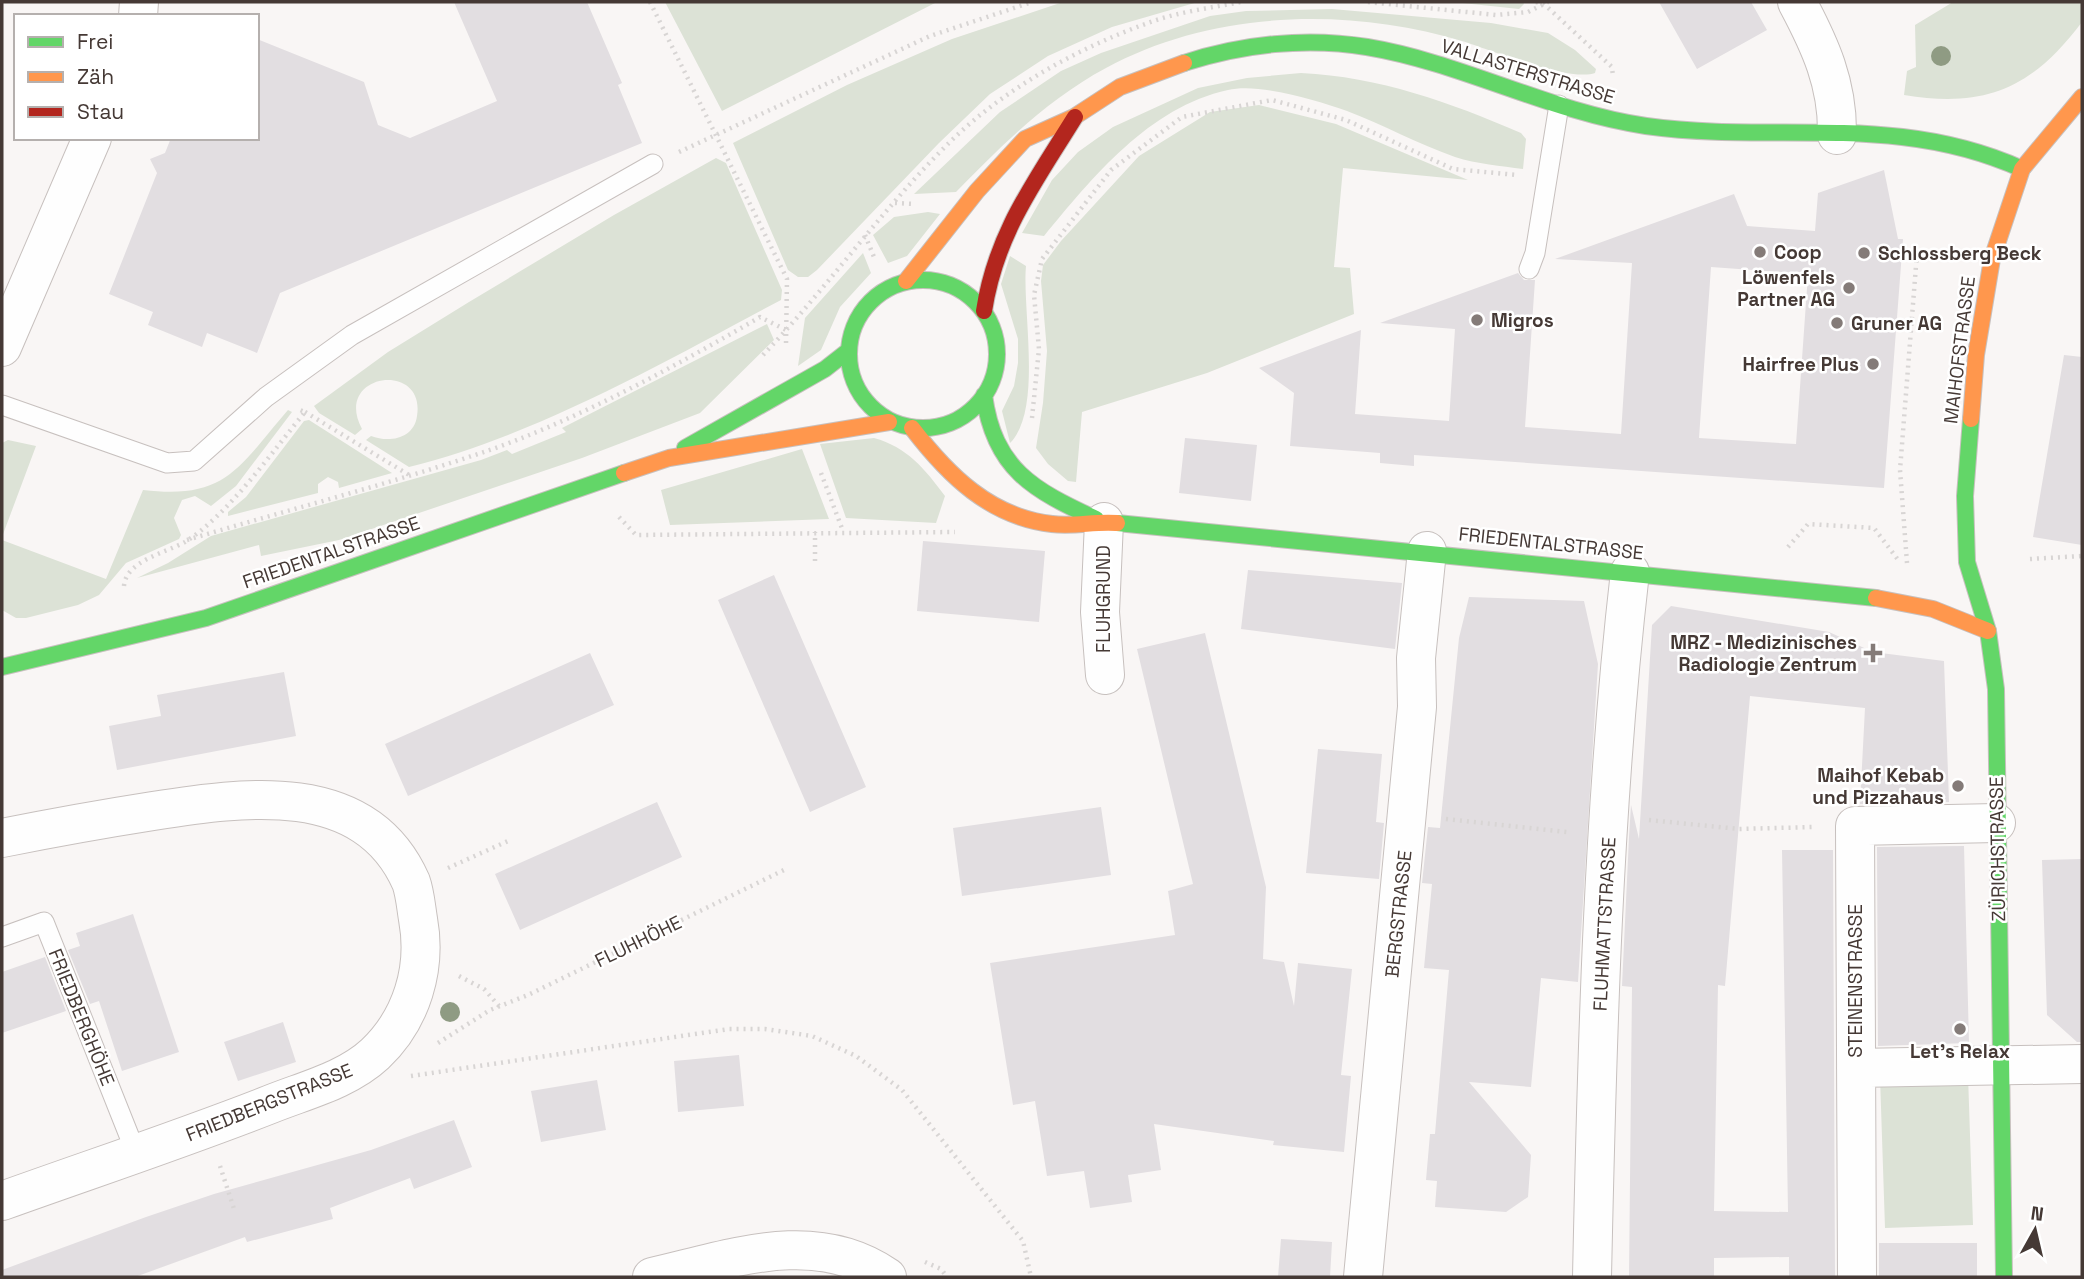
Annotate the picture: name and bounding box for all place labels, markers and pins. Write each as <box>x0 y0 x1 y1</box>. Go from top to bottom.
place label: Coop <box>1774 240 1822 265</box>
place label: Schlossberg Beck <box>1878 241 2042 266</box>
marker: Coop <box>1752 244 1768 260</box>
marker: Schlossberg Beck <box>1856 245 1872 261</box>
place label: Löwenfels Partner AG <box>1737 265 1835 312</box>
marker: Löwenfels Partner AG <box>1841 280 1857 296</box>
place label: Migros <box>1491 308 1554 333</box>
place label: Gruner AG <box>1851 311 1942 336</box>
marker: Migros <box>1469 312 1485 328</box>
marker: Gruner AG <box>1829 315 1845 331</box>
place label: Hairfree Plus <box>1743 352 1859 377</box>
marker: Hairfree Plus <box>1865 356 1881 372</box>
place label: MRZ - Medizinisches Radiologie Zentrum <box>1670 630 1857 677</box>
marker: MRZ - Medizinisches Radiologie Zentrum <box>1863 643 1883 663</box>
place label: Maihof Kebab und Pizzahaus <box>1812 763 1944 810</box>
marker: Maihof Kebab und Pizzahaus <box>1950 778 1966 794</box>
marker: Let's Relax <box>1952 1021 1968 1037</box>
place label: Let's Relax <box>1910 1039 2010 1064</box>

